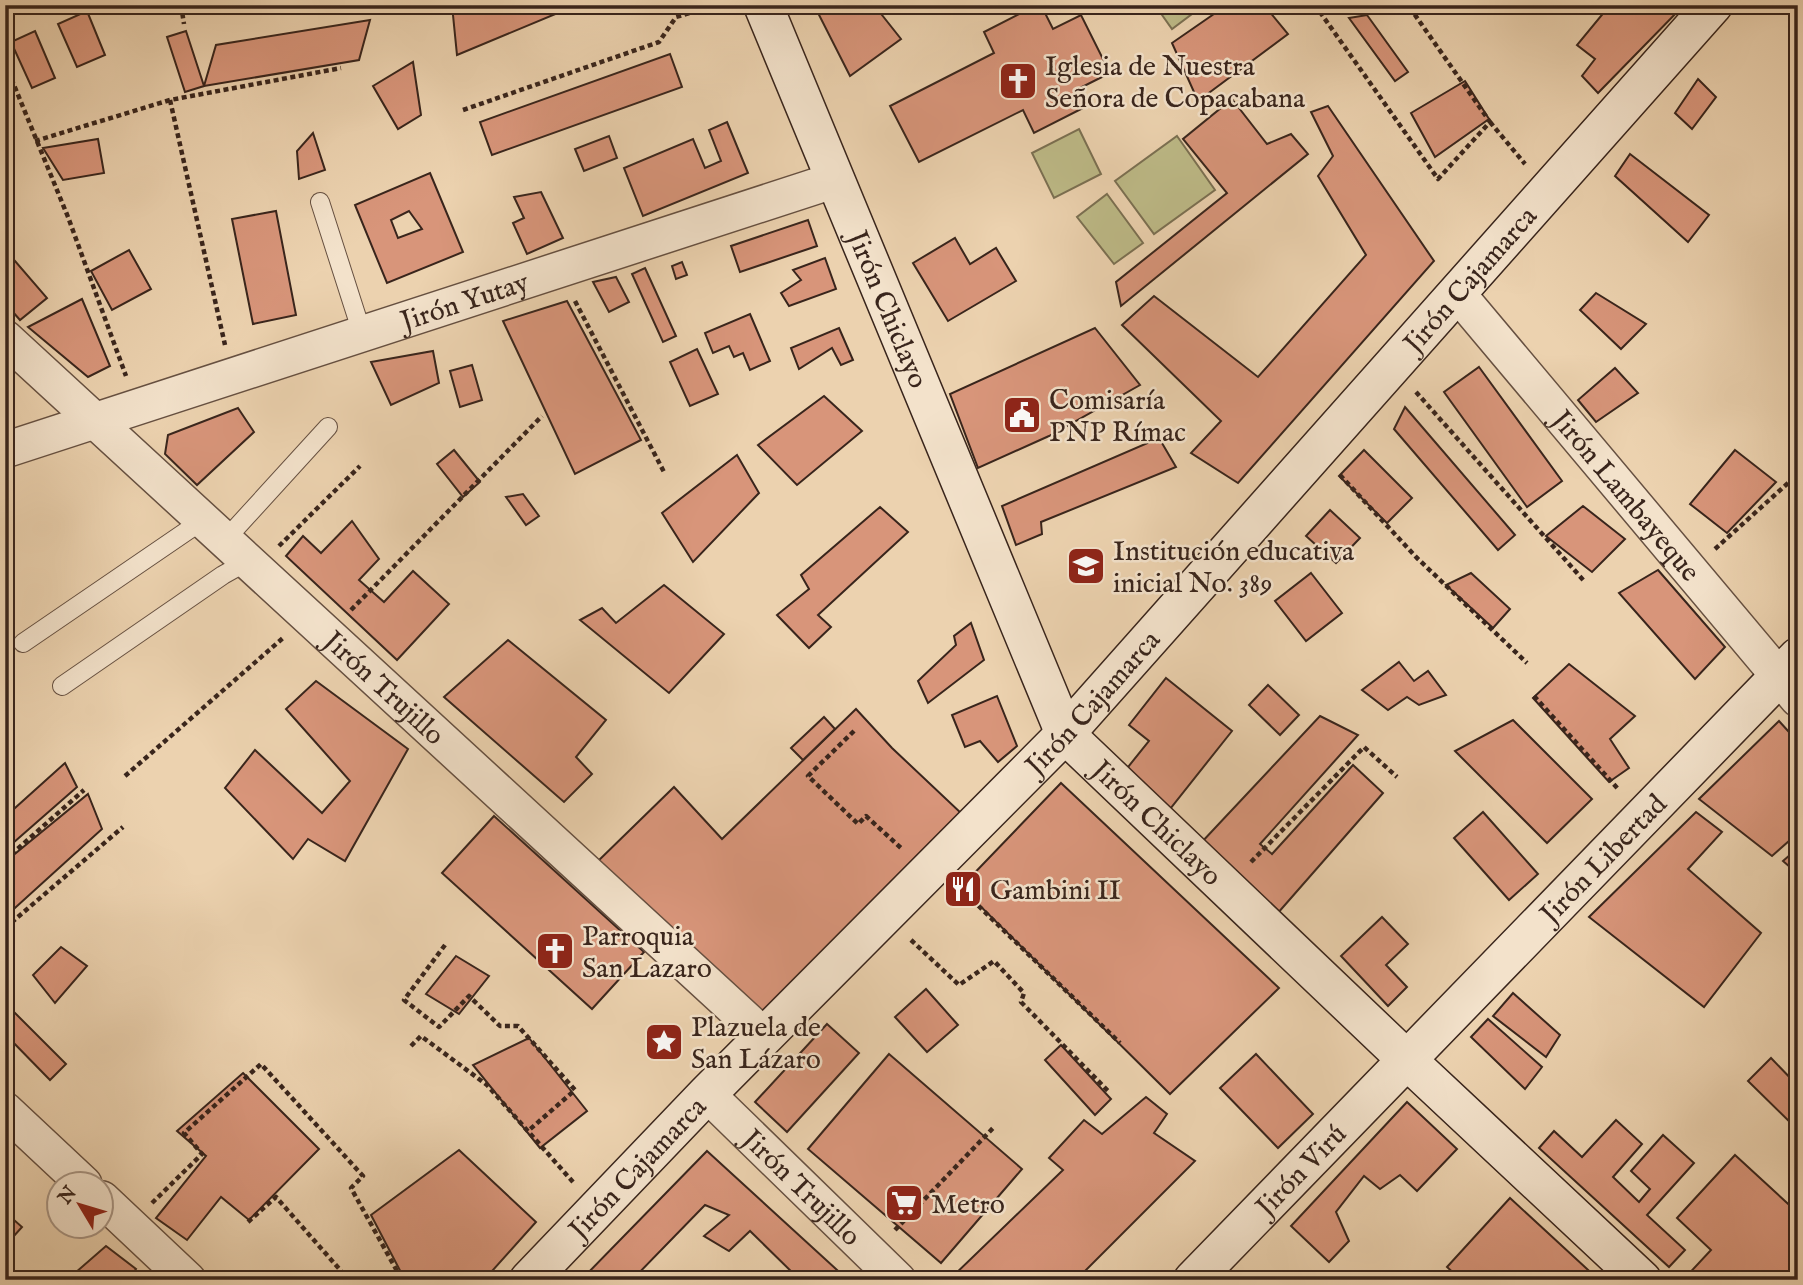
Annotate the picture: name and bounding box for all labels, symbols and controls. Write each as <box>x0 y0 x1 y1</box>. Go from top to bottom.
place label: Iglesia de Nuestra Señora de Copacabana <box>1045 50 1306 117</box>
church icon: Iglesia de Nuestra Señora de Copacabana <box>997 60 1039 102</box>
street label: Jirón Cajamarca <box>1395 200 1546 363</box>
street label: Jirón Chiclayo <box>837 223 935 394</box>
street label: Jirón Yutay <box>394 266 534 341</box>
place label: Comisaría PNP Rímac <box>1049 384 1186 451</box>
public building icon: Comisaría PNP Rímac <box>1001 394 1043 436</box>
street label: Jirón Lambayeque <box>1541 402 1707 590</box>
place label: Institución educativa inicial No. 389 <box>1113 535 1355 602</box>
school or university icon: Institución educativa inicial No. 389 <box>1065 545 1107 587</box>
street label: Jirón Trujillo <box>313 623 451 754</box>
street label: Jirón Cajamarca <box>1017 623 1169 786</box>
street label: Jirón Chiclayo <box>1081 752 1228 894</box>
street label: Jirón Libertad <box>1532 788 1675 934</box>
restaurant icon: Gambini II <box>942 868 984 910</box>
place label: Gambini II <box>990 874 1121 909</box>
place label: Parroquia San Lazaro <box>582 920 712 987</box>
church icon: Parroquia San Lazaro <box>534 930 576 972</box>
place label: Plazuela de San Lázaro <box>691 1011 821 1078</box>
place icon: Plazuela de San Lázaro <box>643 1021 685 1063</box>
street label: Jirón Cajamarca <box>560 1090 716 1250</box>
street label: Jirón Virú <box>1247 1118 1355 1227</box>
street label: Jirón Trujillo <box>732 1121 867 1254</box>
north arrow <box>46 1170 116 1240</box>
text: N <box>53 1181 83 1210</box>
supermarket icon: Metro <box>883 1182 925 1224</box>
place label: Metro <box>931 1188 1005 1223</box>

